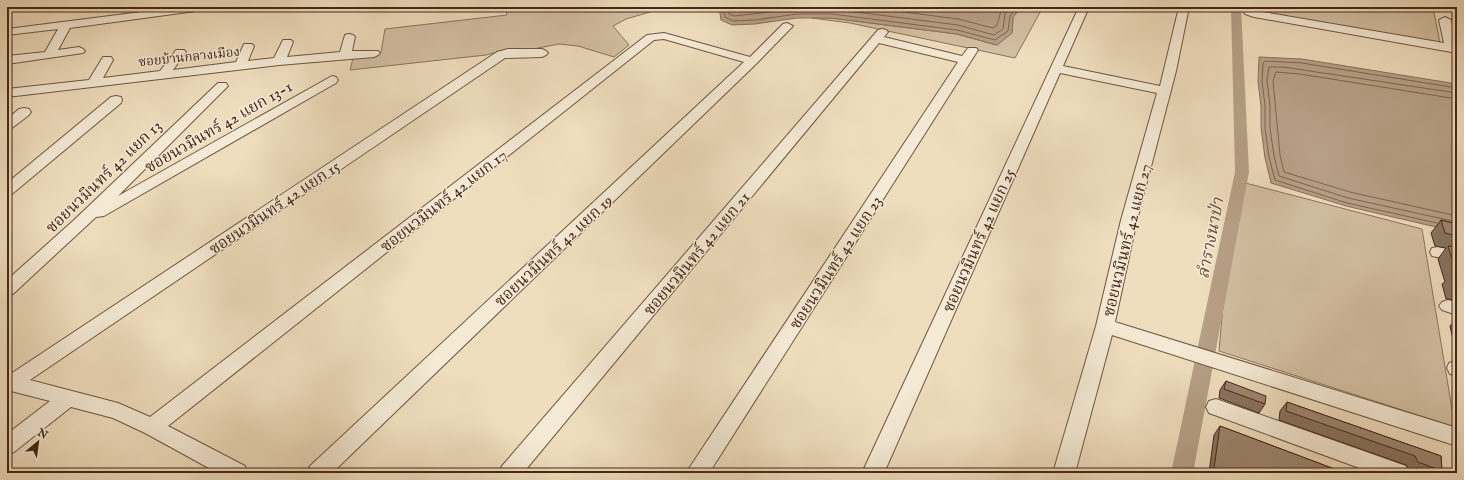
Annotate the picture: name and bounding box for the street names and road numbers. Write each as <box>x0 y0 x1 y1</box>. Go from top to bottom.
street label: ซอยบ้านกลางเมือง <box>138 44 241 71</box>
street label: ซอยนวมินทร์ 42 แยก 13-1 <box>141 76 296 178</box>
street label: ซอยนวมินทร์ 42 แยก 13 <box>41 116 167 238</box>
street label: ซอยนวมินทร์ 42 แยก 17 <box>376 145 512 257</box>
street label: ซอยนวมินทร์ 42 แยก 15 <box>205 157 344 260</box>
street label: ซอยนวมินทร์ 42 แยก 27 <box>1098 162 1157 319</box>
street label: ซอยนวมินทร์ 42 แยก 25 <box>938 165 1021 316</box>
street label: ซอยนวมินทร์ 42 แยก 21 <box>639 188 755 320</box>
street label: ซอยนวมินทร์ 42 แยก 19 <box>490 191 618 312</box>
street label: ซอยนวมินทร์ 42 แยก 23 <box>785 192 887 334</box>

